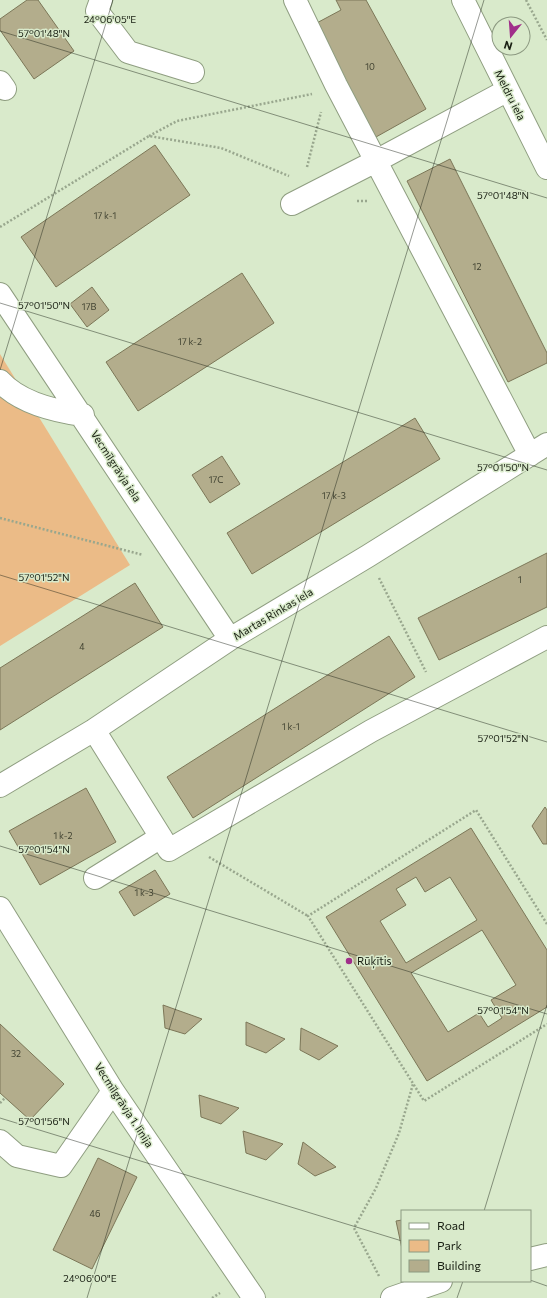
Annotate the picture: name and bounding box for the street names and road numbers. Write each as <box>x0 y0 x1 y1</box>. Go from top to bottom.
street label: Meldru iela <box>492 67 529 122</box>
street label: Vecmīlgrāvja iela <box>88 428 144 504</box>
street label: Martas Rinkas iela <box>231 585 315 642</box>
street label: Vecmīlgrāvja 1. līnija <box>92 1060 157 1149</box>

